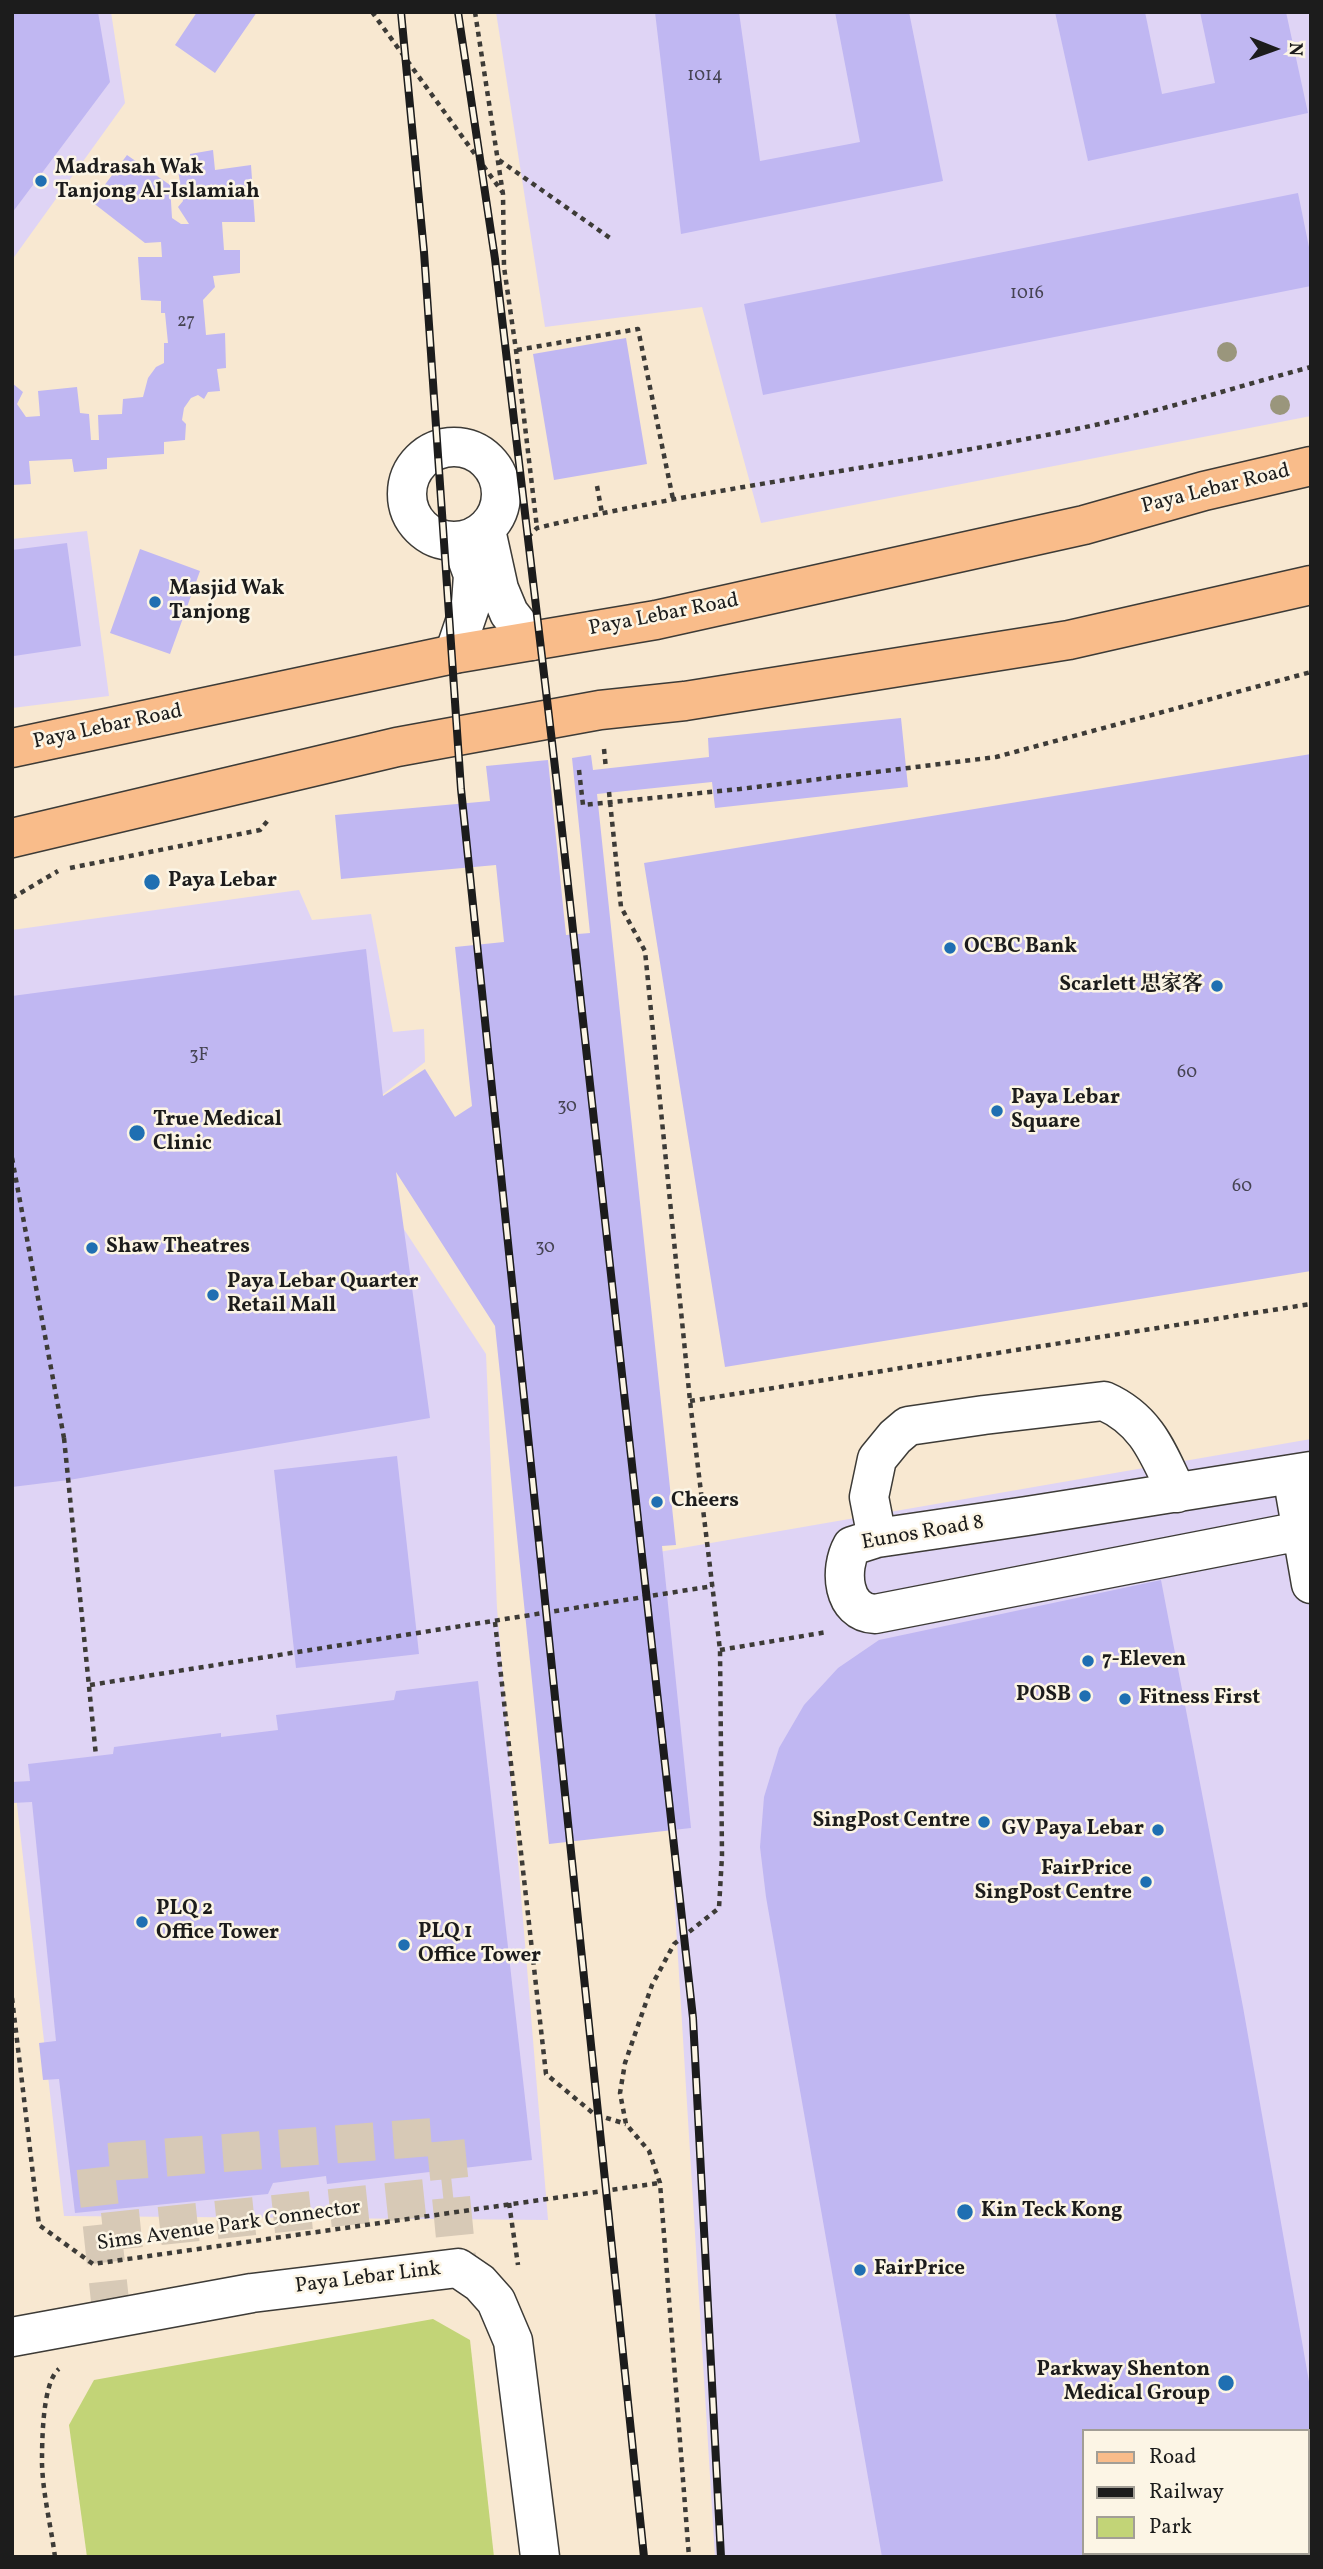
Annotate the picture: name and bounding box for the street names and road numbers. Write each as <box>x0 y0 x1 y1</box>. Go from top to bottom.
street label: Paya Lebar Road <box>1139 459 1293 521</box>
street label: Paya Lebar Road <box>587 589 741 643</box>
street label: Paya Lebar Road <box>31 700 185 756</box>
street label: Eunos Road 8 <box>860 1511 986 1557</box>
street label: Sims Avenue Park Connector <box>95 2196 363 2258</box>
street label: Paya Lebar Link <box>294 2258 442 2300</box>

